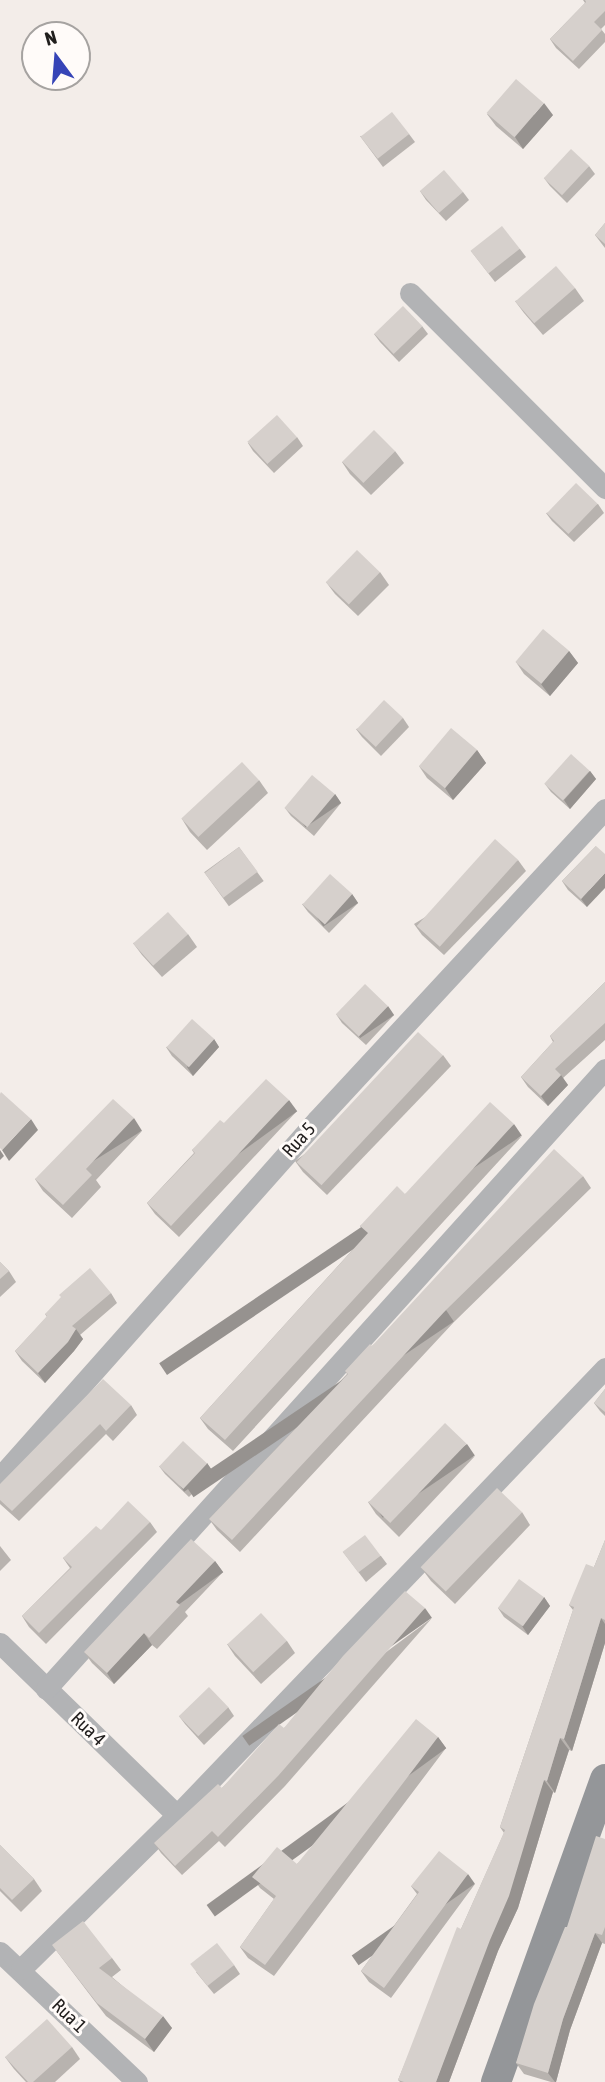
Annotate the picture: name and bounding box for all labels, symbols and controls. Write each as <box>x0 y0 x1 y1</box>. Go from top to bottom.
north arrow <box>21 21 91 91</box>
text: N <box>42 26 59 50</box>
street label: Rua 5 <box>277 1118 321 1162</box>
street label: Rua 4 <box>66 1707 110 1751</box>
street label: Rua 1 <box>47 1994 91 2038</box>

